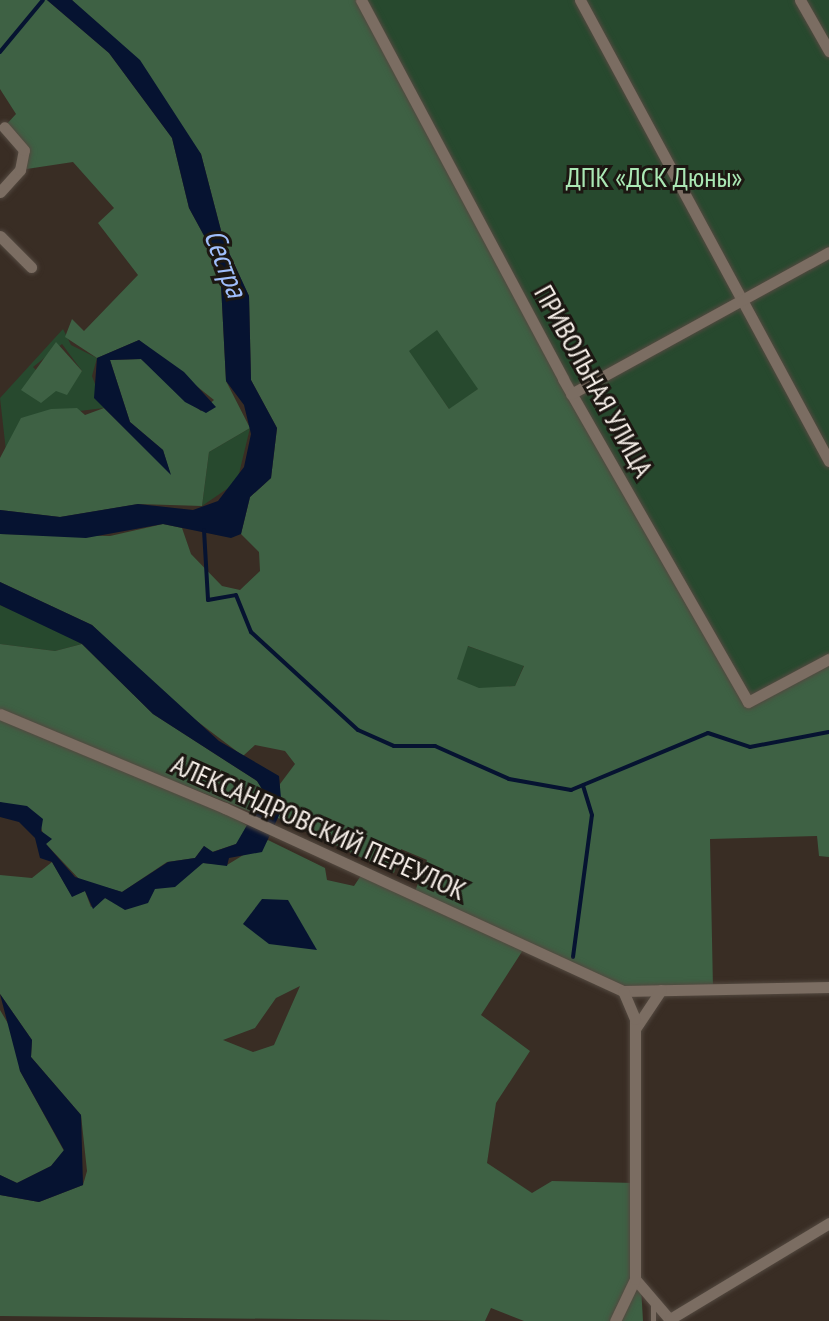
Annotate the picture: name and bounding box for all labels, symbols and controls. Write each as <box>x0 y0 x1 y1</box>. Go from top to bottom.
park label: ДПК «ДСК Дюны» <box>565 160 743 194</box>
water label: Сестра <box>197 224 255 302</box>
street label: ПРИВОЛЬНАЯ УЛИЦА <box>527 279 661 483</box>
street label: АЛЕКСАНДРОВСКИЙ ПЕРЕУЛОК <box>167 747 471 907</box>

